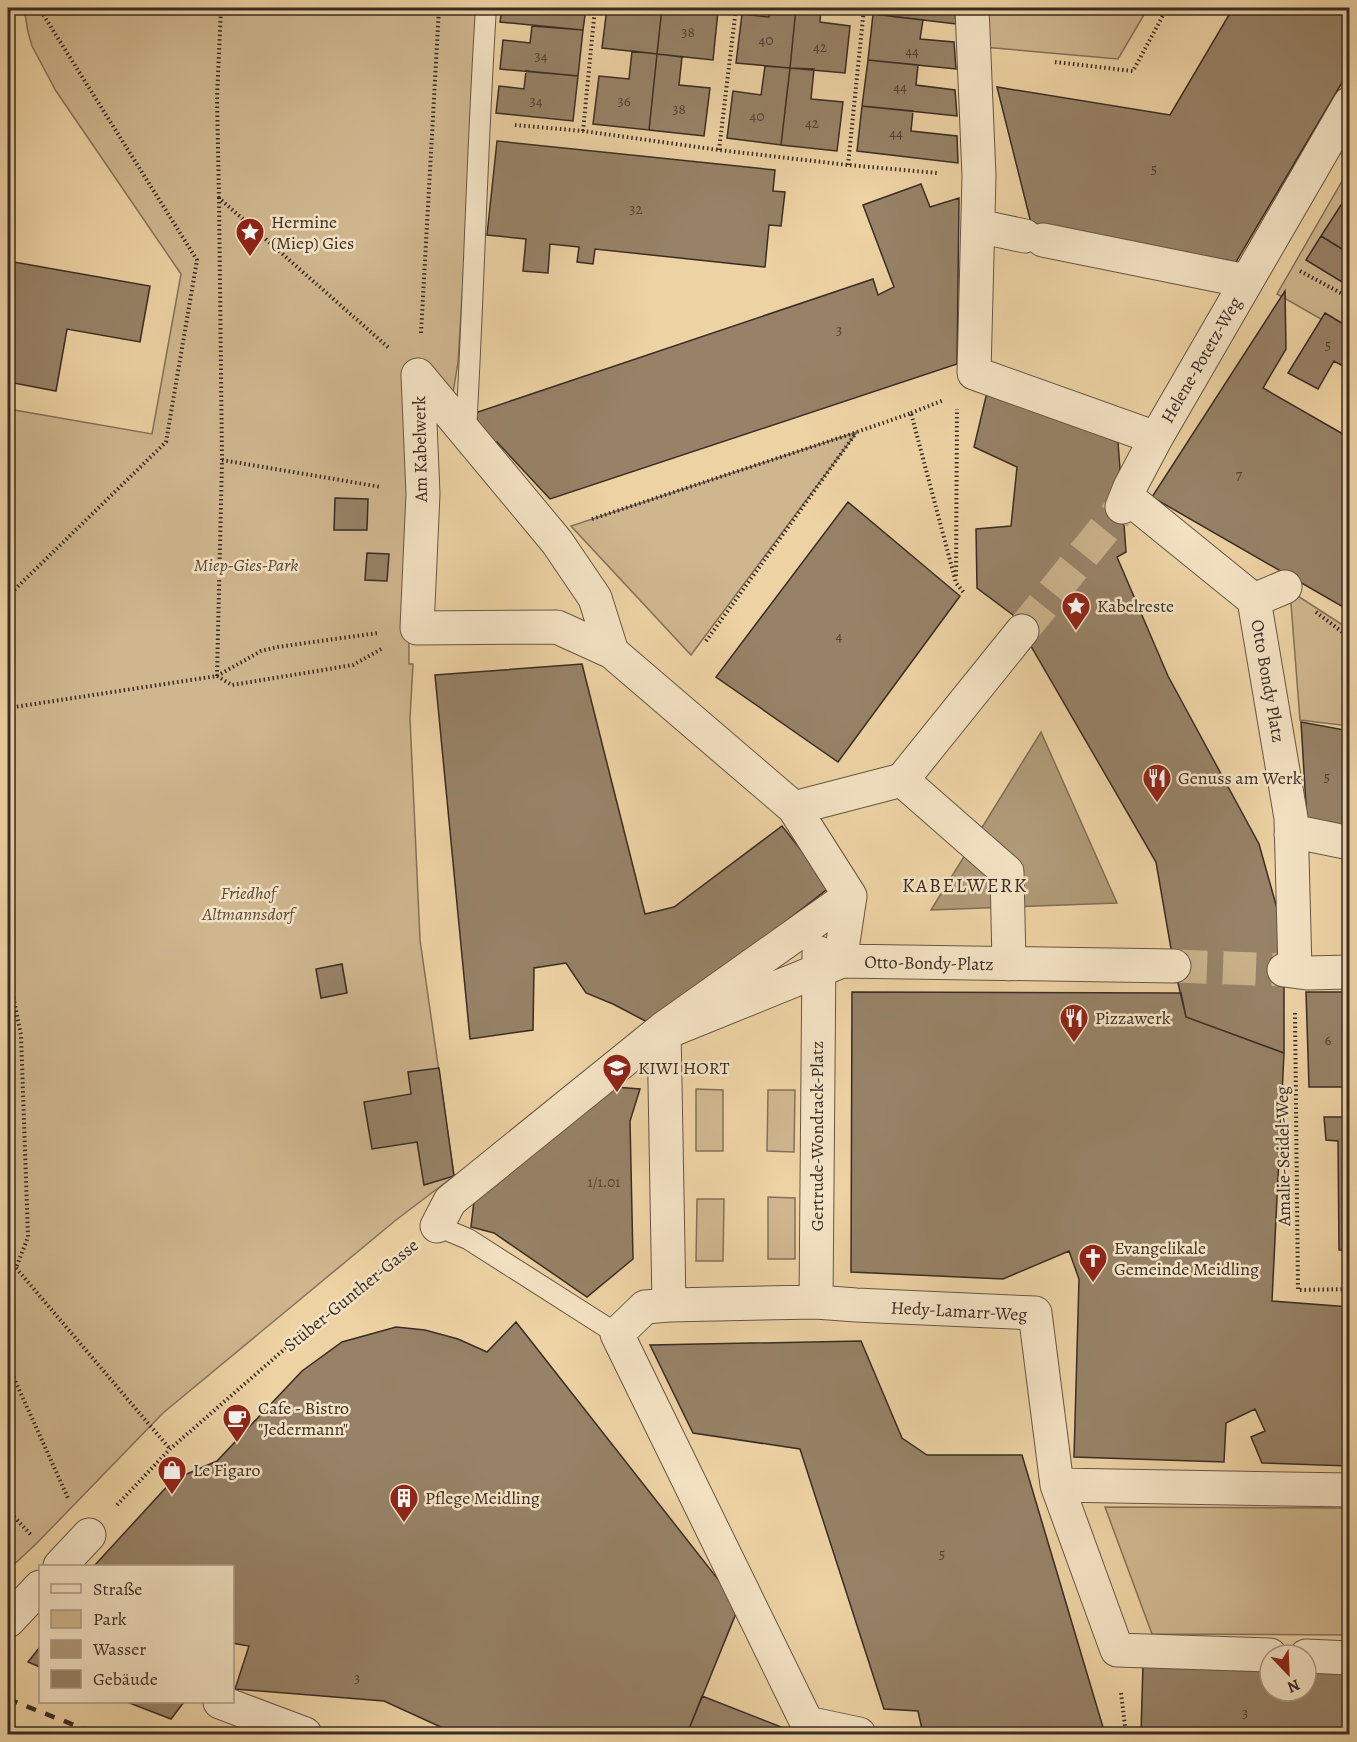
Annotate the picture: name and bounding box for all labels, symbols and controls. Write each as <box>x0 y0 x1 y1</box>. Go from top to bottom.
house number: 38 <box>681 22 695 42</box>
house number: 40 <box>759 30 773 50</box>
house number: 42 <box>813 37 827 57</box>
house number: 44 <box>905 41 919 61</box>
house number: 34 <box>534 46 548 66</box>
house number: 44 <box>893 77 907 97</box>
house number: 34 <box>529 91 543 111</box>
house number: 36 <box>617 91 631 111</box>
house number: 38 <box>672 99 686 119</box>
house number: 40 <box>750 106 764 126</box>
house number: 42 <box>805 113 819 133</box>
house number: 44 <box>889 123 903 143</box>
house number: 5 <box>1151 159 1157 179</box>
house number: 32 <box>629 199 643 219</box>
place label: Hermine (Miep) Gies <box>271 210 354 255</box>
place icon: Hermine (Miep) Gies <box>234 216 266 258</box>
street label: Helene-Potetz-Weg <box>1155 293 1247 427</box>
house number: 3 <box>836 320 842 340</box>
house number: 5 <box>1325 335 1331 355</box>
street label: Am Kabelwerk <box>407 396 433 503</box>
house number: 7 <box>1236 465 1243 485</box>
park label: Miep-Gies-Park <box>194 553 298 577</box>
place icon: Kabelreste <box>1060 590 1092 632</box>
place label: Kabelreste <box>1097 594 1174 618</box>
street label: Otto Bondy Platz <box>1245 618 1291 744</box>
house number: 4 <box>836 626 843 646</box>
restaurant icon: Genuss am Werk <box>1141 762 1173 804</box>
place label: Genuss am Werk <box>1178 766 1302 790</box>
house number: 5 <box>1324 767 1330 787</box>
district label: KABELWERK <box>902 872 1028 899</box>
park label: Friedhof Altmannsdorf <box>201 881 297 926</box>
street label: Otto-Bondy-Platz <box>864 950 994 976</box>
restaurant icon: Pizzawerk <box>1058 1002 1090 1044</box>
place label: Pizzawerk <box>1095 1006 1171 1030</box>
house number: 6 <box>1325 1030 1332 1050</box>
street label: Gertrude-Wondrack-Platz <box>805 1041 829 1231</box>
school or university icon: KIWI HORT <box>601 1052 633 1094</box>
place label: KIWI HORT <box>638 1056 730 1080</box>
street label: Amalie-Seidel-Weg <box>1270 1086 1296 1227</box>
house number: 1/1.01 <box>588 1172 620 1192</box>
street label: Stüber-Gunther-Gasse <box>279 1233 423 1357</box>
place label: Evangelikale Gemeinde Meidling <box>1114 1236 1259 1281</box>
church icon: Evangelikale Gemeinde Meidling <box>1077 1242 1109 1284</box>
street label: Hedy-Lamarr-Weg <box>890 1295 1028 1327</box>
place label: Cafe - Bistro "Jedermann" <box>258 1396 349 1441</box>
cafe icon: Cafe - Bistro "Jedermann" <box>221 1402 253 1444</box>
shop icon: Le Figaro <box>156 1454 188 1496</box>
place label: Le Figaro <box>193 1458 261 1482</box>
building icon: Pflege Meidling <box>388 1482 420 1524</box>
place label: Pflege Meidling <box>425 1486 540 1510</box>
house number: 5 <box>939 1544 945 1564</box>
legend <box>39 1565 234 1703</box>
text: Straße <box>93 1577 142 1601</box>
text: Park <box>93 1607 127 1631</box>
text: Wasser <box>92 1637 146 1661</box>
north arrow <box>1258 1643 1318 1703</box>
text: Gebäude <box>93 1667 158 1691</box>
house number: 3 <box>354 1668 360 1688</box>
text: N <box>1283 1673 1303 1698</box>
house number: 3 <box>1242 1703 1248 1723</box>

